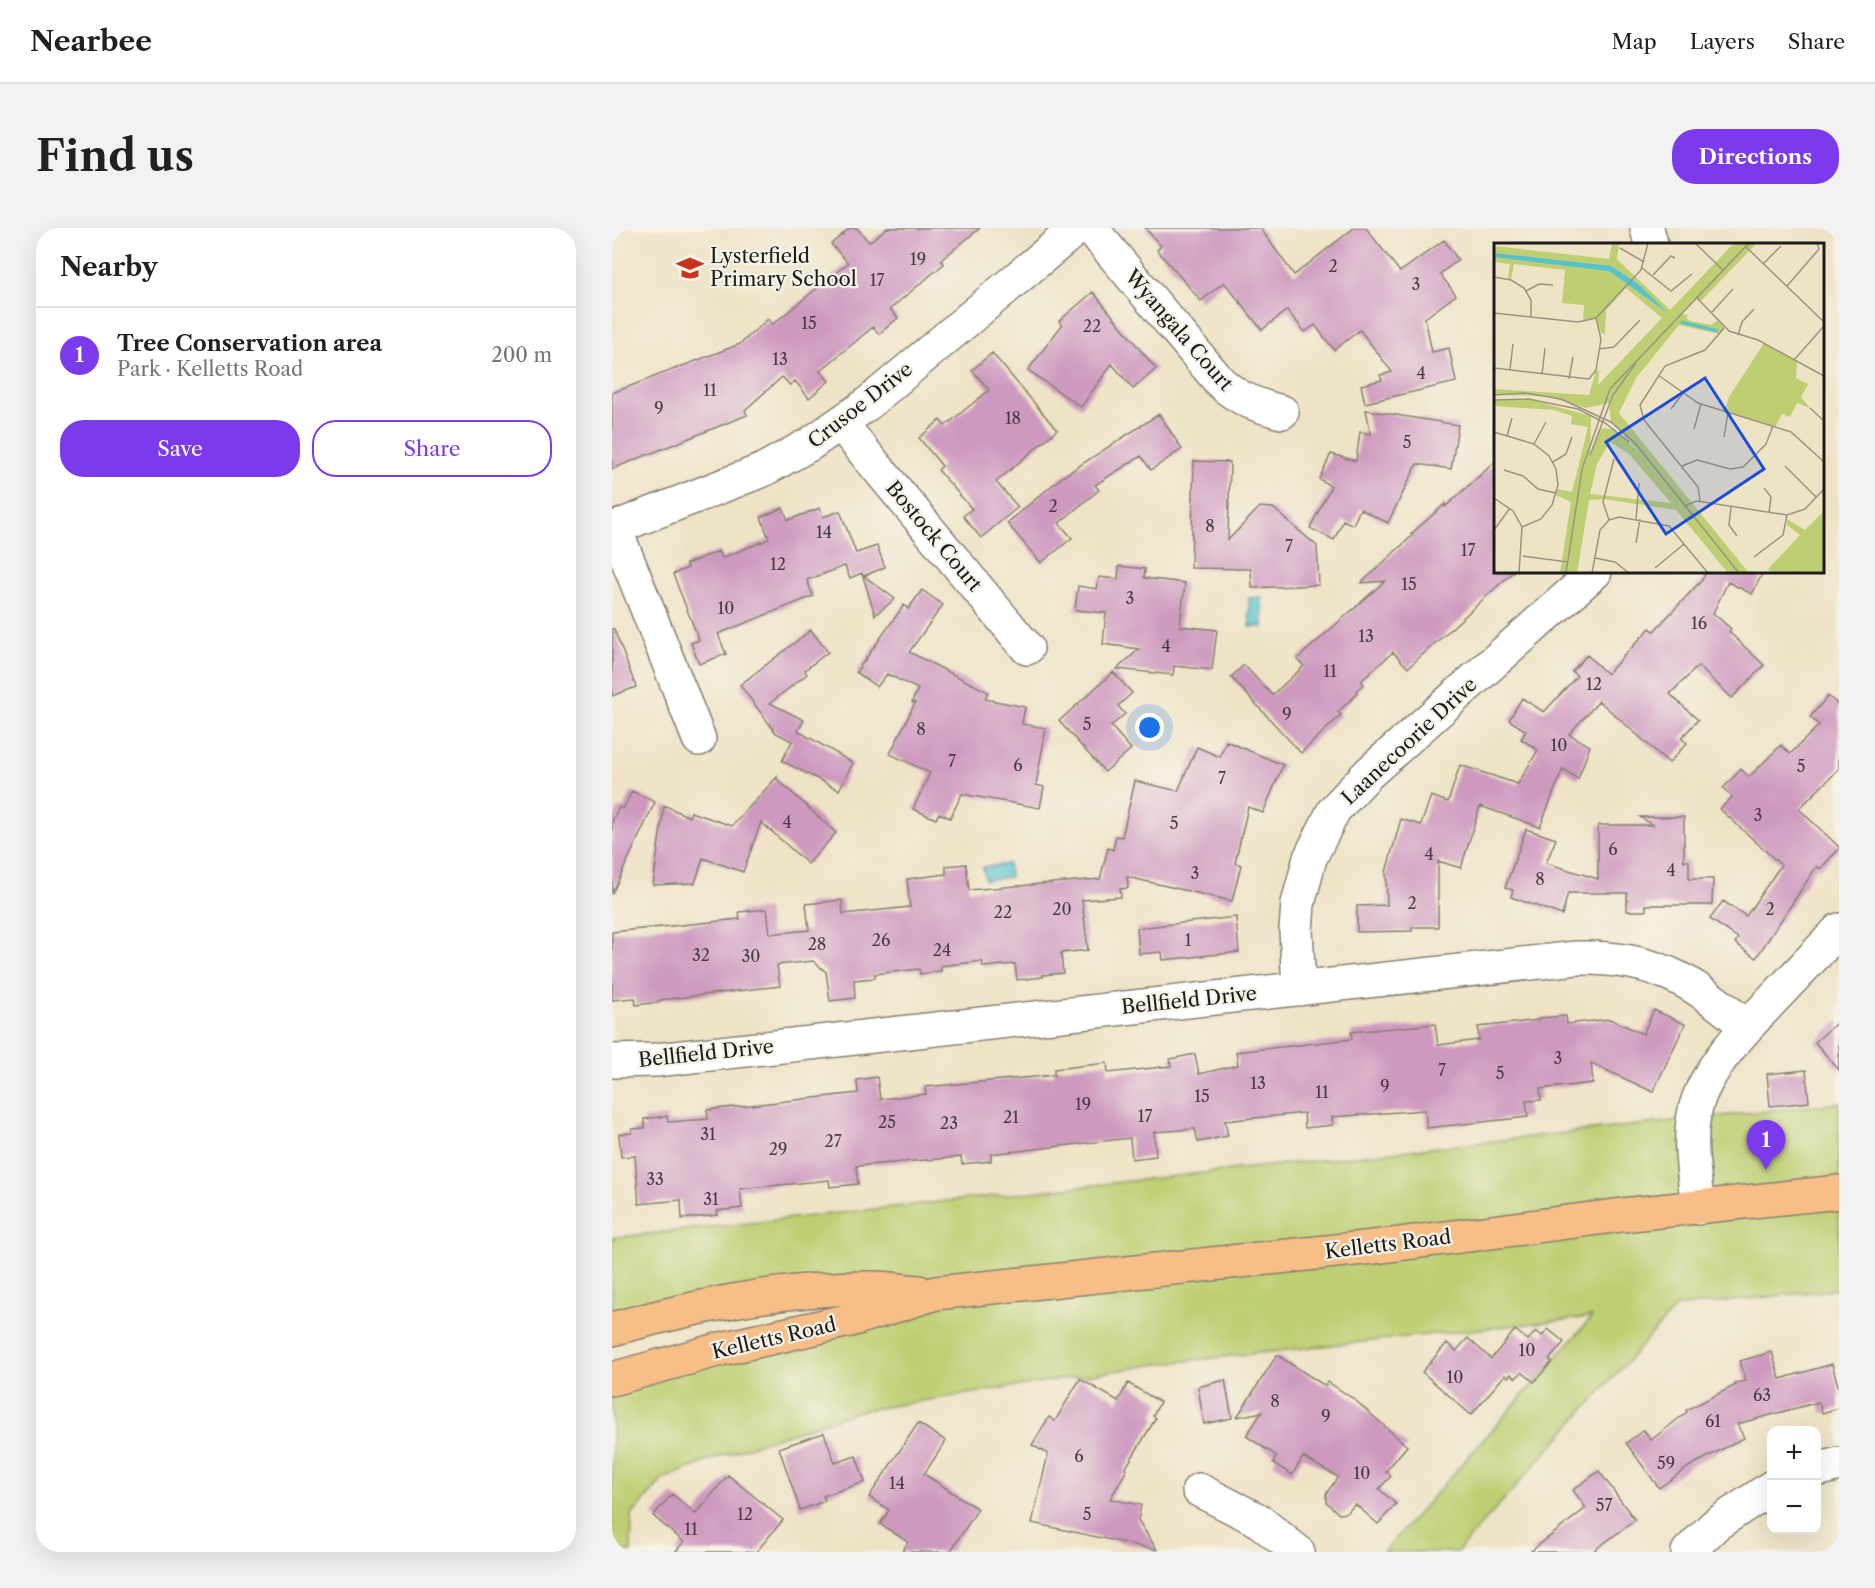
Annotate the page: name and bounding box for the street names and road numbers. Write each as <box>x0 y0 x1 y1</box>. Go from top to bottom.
street label: Wyangala Court <box>1119 264 1238 395</box>
street label: Crusoe Drive <box>803 357 917 453</box>
street label: Bostock Court <box>881 476 987 596</box>
street label: Laanecoorie Drive <box>1336 672 1482 810</box>
street label: Bellfield Drive <box>1120 981 1258 1019</box>
street label: Bellfield Drive <box>637 1034 775 1072</box>
street label: Kelletts Road <box>1324 1224 1452 1264</box>
street label: Kelletts Road <box>709 1312 839 1364</box>

